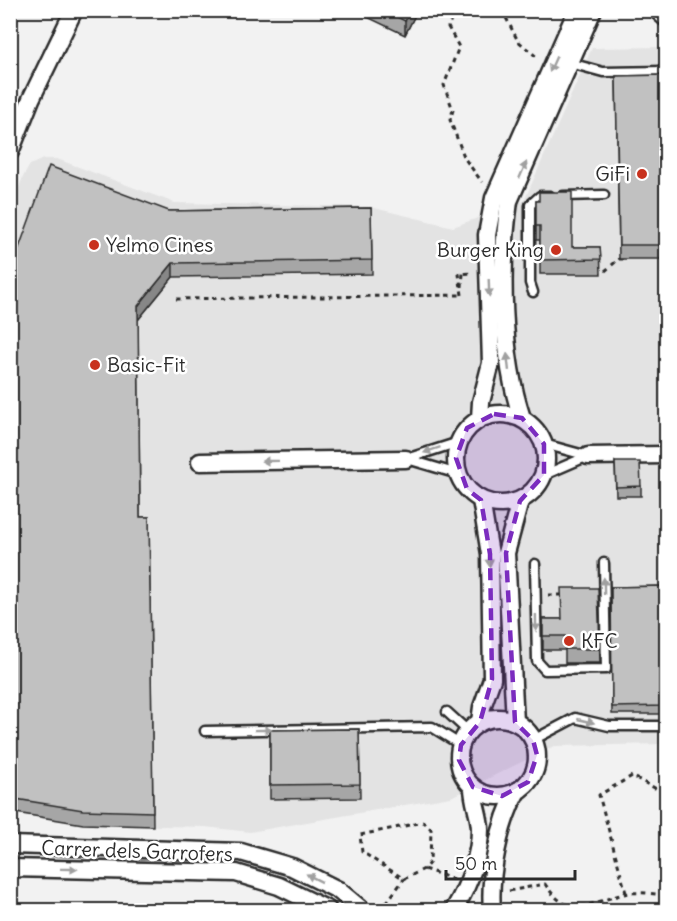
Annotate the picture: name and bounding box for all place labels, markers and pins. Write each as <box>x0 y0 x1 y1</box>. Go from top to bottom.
place label: GiFi <box>595 161 630 186</box>
marker: GiFi <box>635 167 649 181</box>
place label: Yelmo Cines <box>106 232 213 257</box>
place label: Burger King <box>437 237 544 262</box>
marker: Yelmo Cines <box>87 238 101 252</box>
marker: Burger King <box>549 243 563 257</box>
place label: Basic-Fit <box>107 352 186 377</box>
marker: Basic-Fit <box>88 358 102 372</box>
place label: KFC <box>581 628 618 653</box>
marker: KFC <box>562 634 576 648</box>

